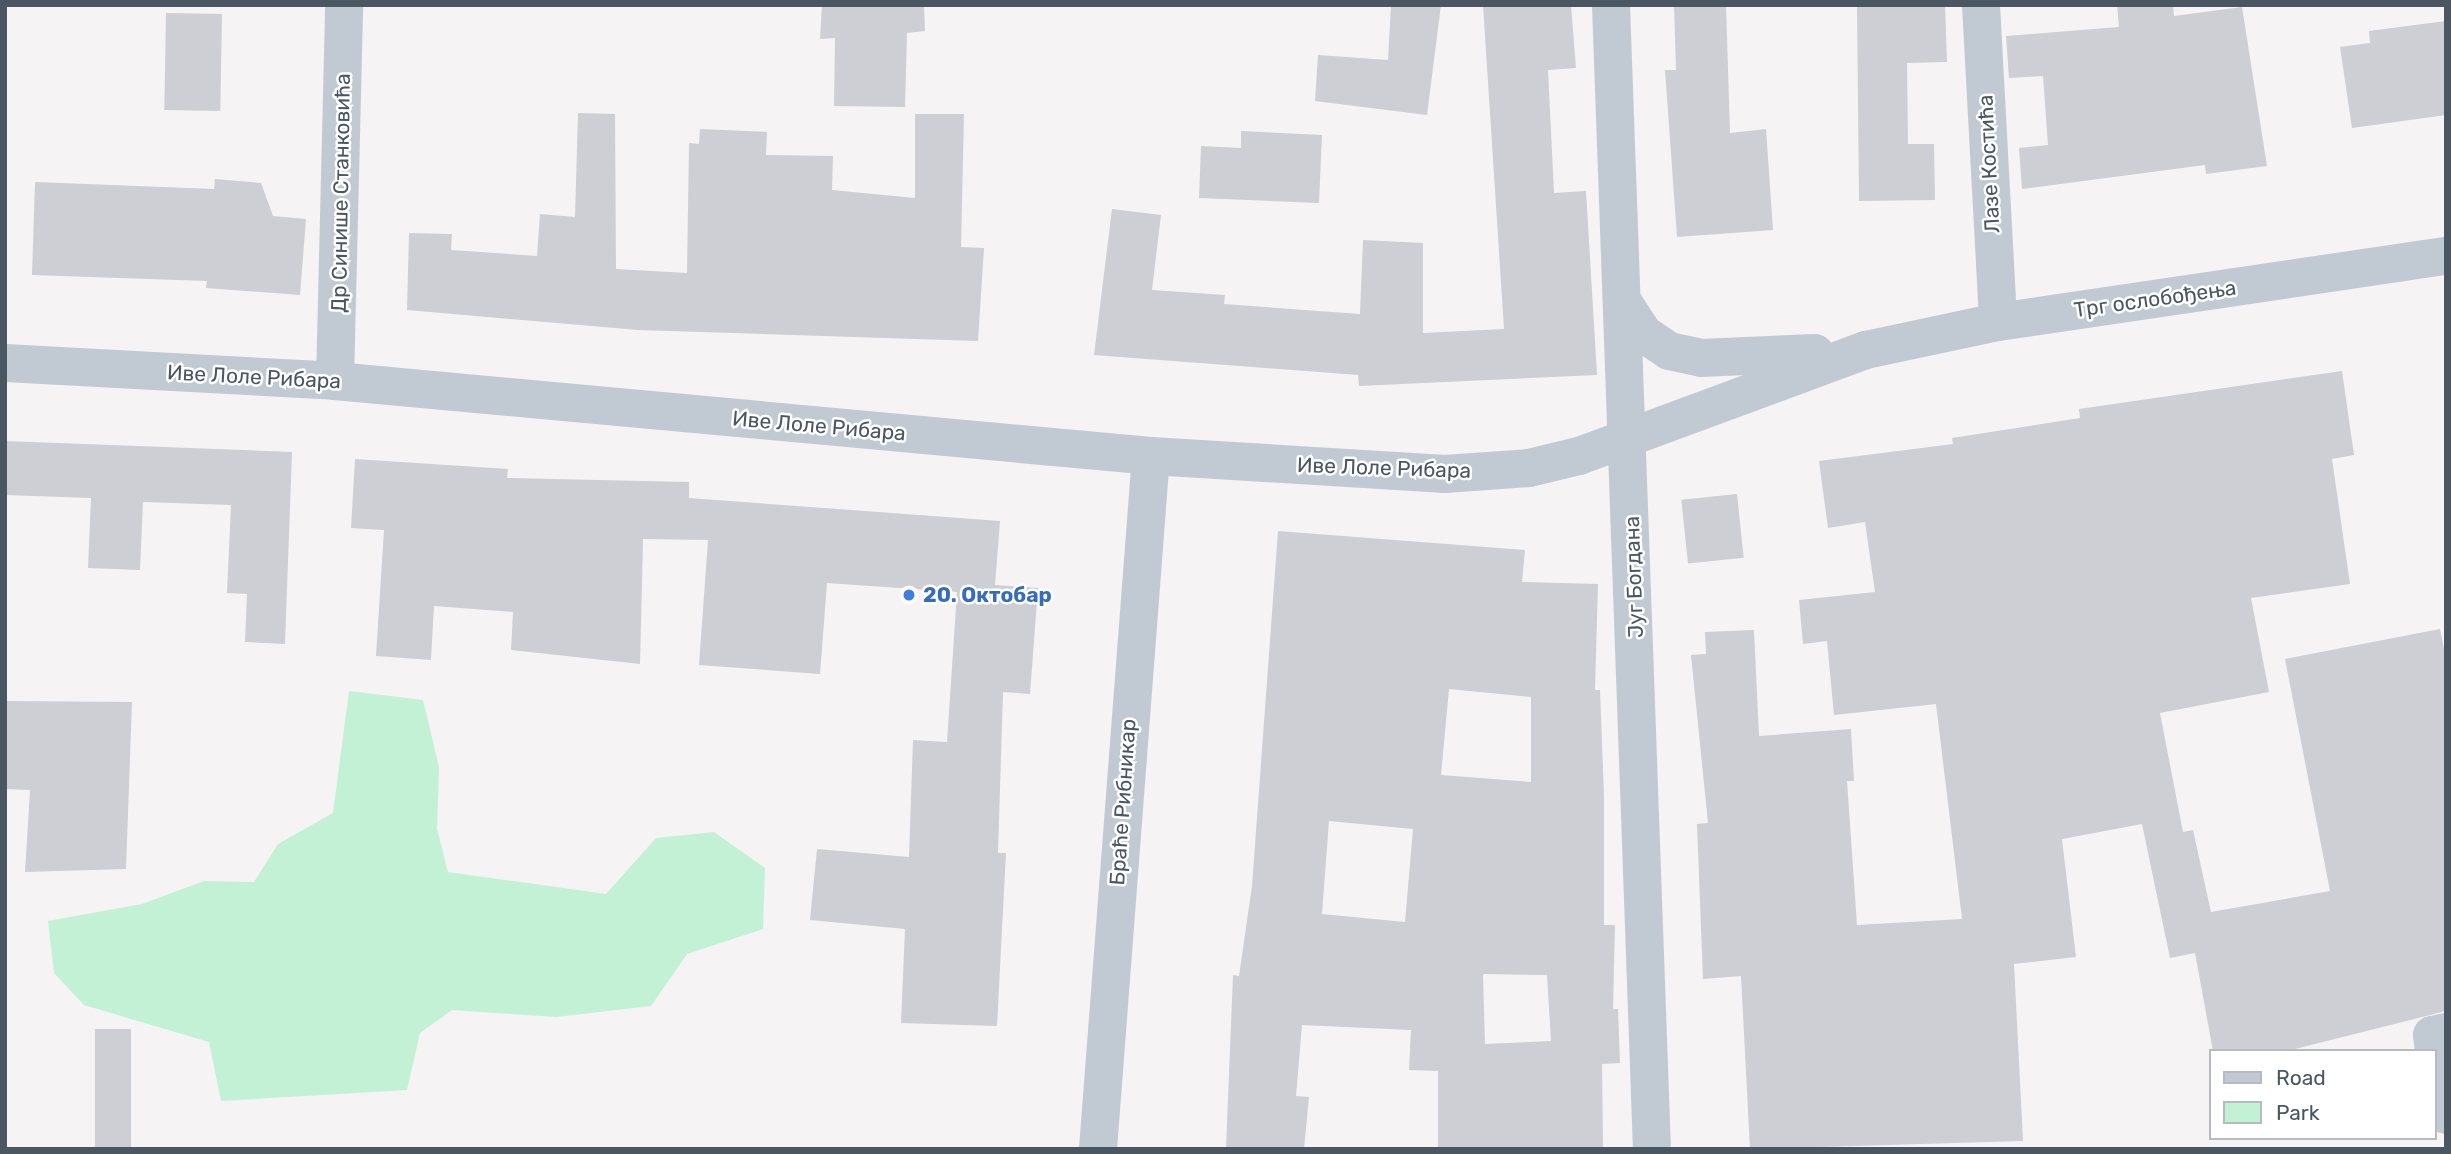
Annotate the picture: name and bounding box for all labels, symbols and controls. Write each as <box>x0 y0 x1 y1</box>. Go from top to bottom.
street label: Др Синише Станковића <box>326 73 356 313</box>
street label: Лазе Костића <box>1973 94 2005 234</box>
street label: Трг ослобођења <box>2072 275 2238 323</box>
street label: Иве Лоле Рибара <box>166 360 342 394</box>
street label: Иве Лоле Рибара <box>731 406 907 446</box>
street label: Иве Лоле Рибара <box>1297 452 1471 484</box>
street label: Југ Богдана <box>1619 516 1649 638</box>
place label: 20. Октобар <box>923 582 1052 608</box>
marker: 20. Октобар <box>901 587 917 603</box>
street label: Браће Рибникар <box>1105 718 1141 886</box>
legend <box>2210 1049 2437 1140</box>
text: Road <box>2276 1065 2326 1090</box>
text: Park <box>2276 1100 2320 1125</box>

